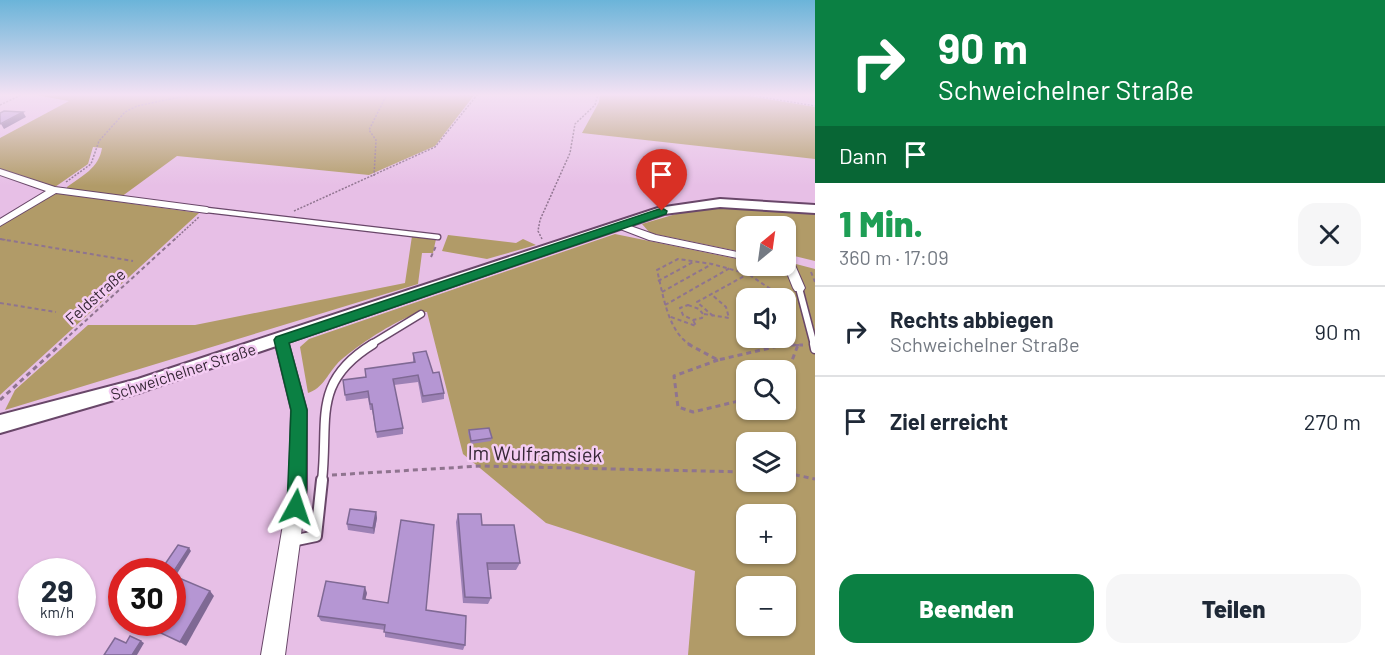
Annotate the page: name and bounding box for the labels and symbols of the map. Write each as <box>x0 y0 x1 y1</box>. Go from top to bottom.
pin <box>636 149 687 211</box>
north arrow <box>736 216 796 276</box>
street label: Feldstraße <box>61 264 129 328</box>
street label: Schweichelner Straße <box>108 339 258 403</box>
street label: Im Wulframsiek <box>467 440 603 466</box>
position arrow <box>264 475 328 539</box>
speed limit sign: 30 <box>108 558 186 636</box>

